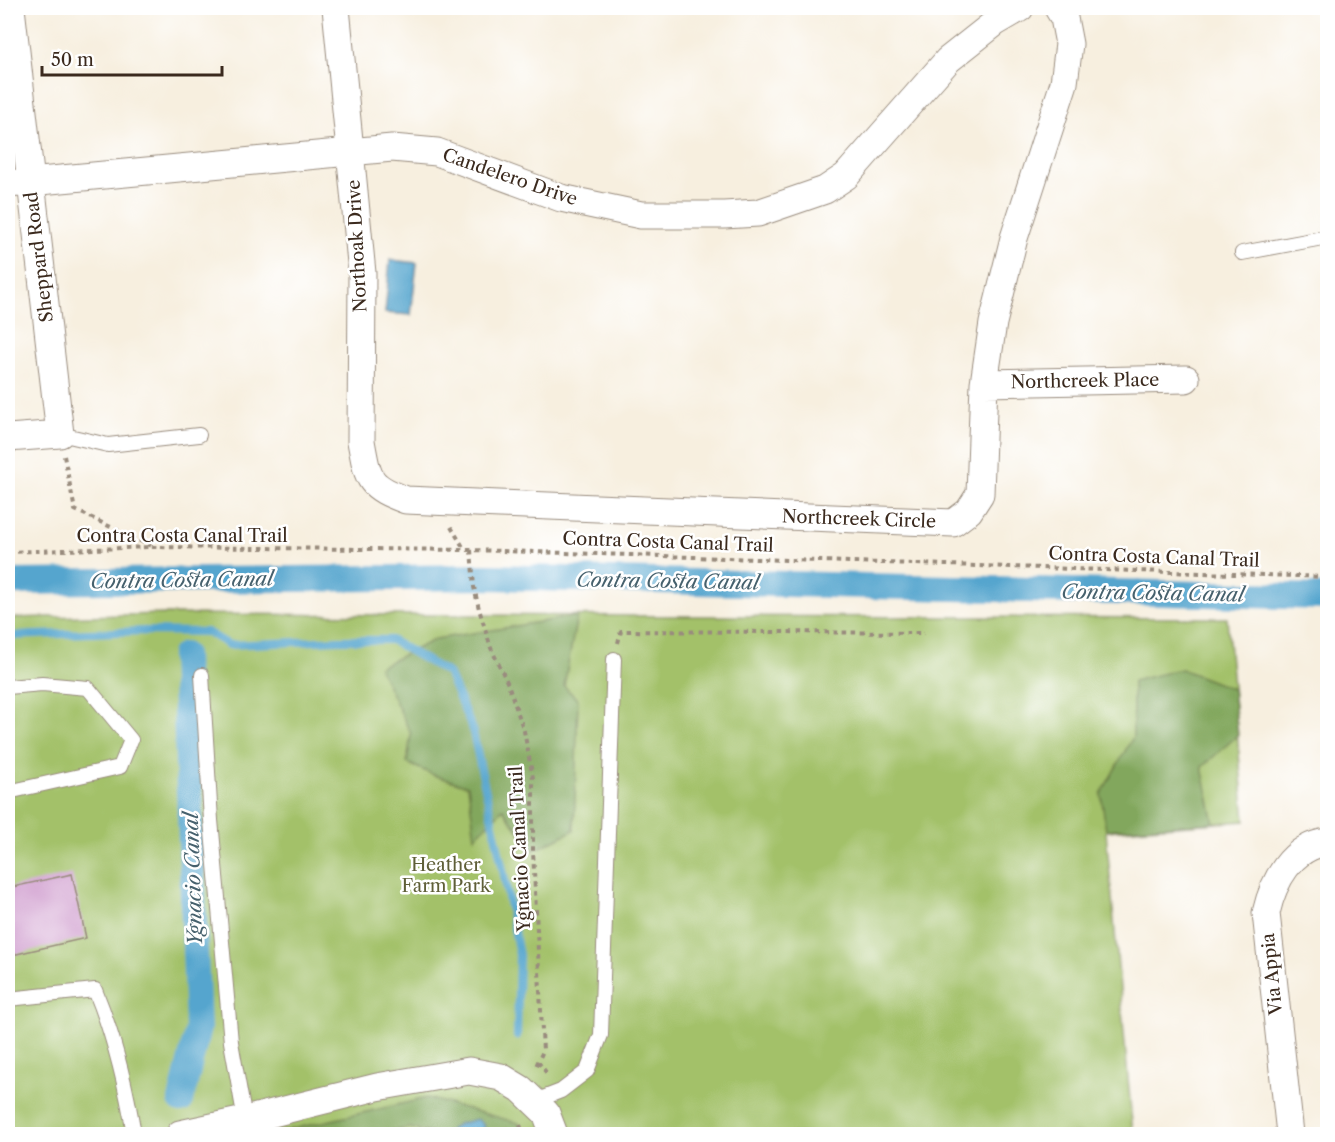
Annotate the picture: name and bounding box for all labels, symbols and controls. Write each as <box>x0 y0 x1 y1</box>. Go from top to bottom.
scale bar <box>42 39 222 77</box>
text: 50 m <box>51 49 94 71</box>
street label: Candelero Drive <box>440 144 580 210</box>
street label: Northoak Drive <box>343 179 371 313</box>
street label: Sheppard Road <box>20 190 58 324</box>
street label: Northcreek Place <box>1010 369 1160 393</box>
street label: Northcreek Circle <box>782 505 936 533</box>
street label: Contra Costa Canal Trail <box>76 525 288 547</box>
street label: Contra Costa Canal Trail <box>562 527 774 557</box>
street label: Contra Costa Canal Trail <box>1048 542 1260 572</box>
water label: Contra Costa Canal <box>90 566 276 594</box>
water label: Contra Costa Canal <box>576 567 762 595</box>
water label: Contra Costa Canal <box>1061 579 1247 607</box>
street label: Ygnacio Canal Trail <box>505 766 535 933</box>
water label: Ygnacio Canal <box>179 809 207 946</box>
park label: Heather Farm Park <box>402 854 492 897</box>
street label: Via Appia <box>1257 931 1287 1017</box>

